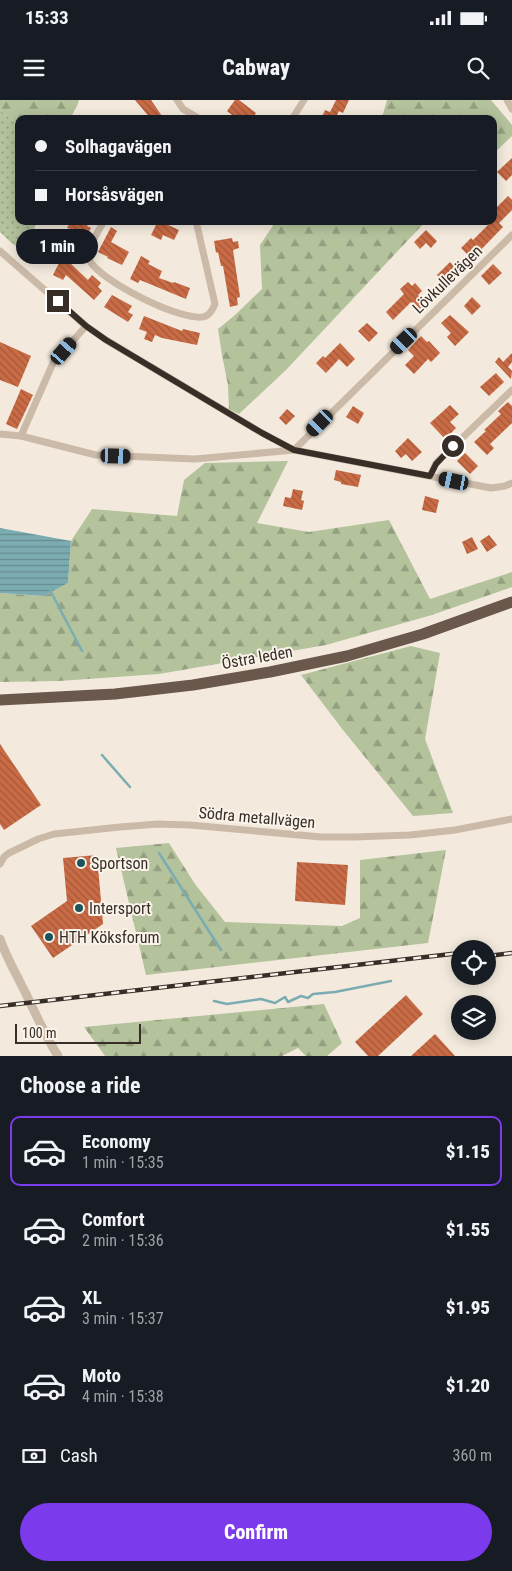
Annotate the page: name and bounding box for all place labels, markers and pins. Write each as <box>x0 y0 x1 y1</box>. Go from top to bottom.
place label: Sportson <box>91 854 148 873</box>
marker: Sportson <box>75 857 87 869</box>
place label: Intersport <box>89 899 151 918</box>
marker: Intersport <box>73 902 85 914</box>
place label: HTH Köksforum <box>59 928 159 947</box>
marker: HTH Köksforum <box>43 931 55 943</box>

